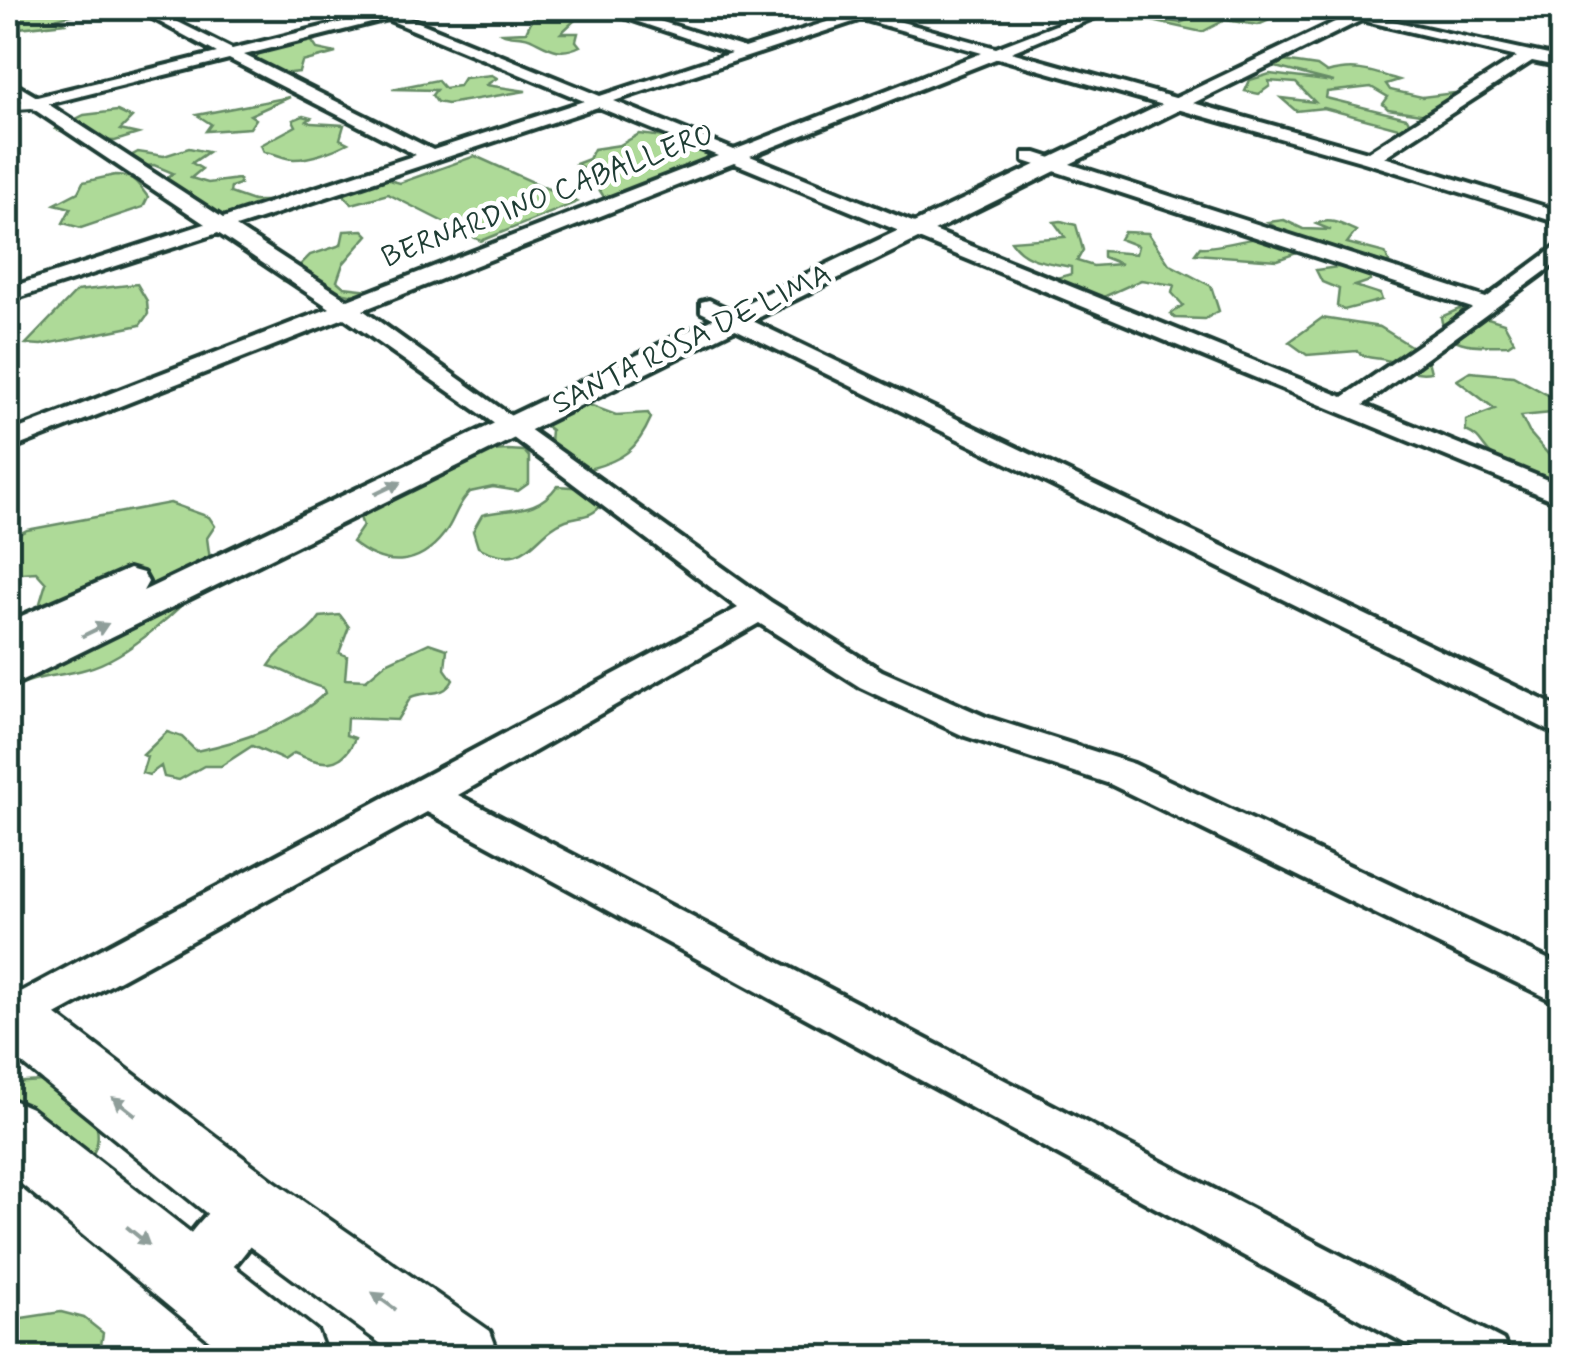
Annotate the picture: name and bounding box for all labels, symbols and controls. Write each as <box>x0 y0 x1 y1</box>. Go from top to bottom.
street label: BERNARDINO CABALLERO <box>376 115 720 277</box>
street label: SANTA ROSA DE LIMA <box>546 254 838 424</box>
one-way arrow <box>373 480 402 497</box>
one-way arrow <box>81 622 110 639</box>
one-way arrow <box>111 1096 137 1117</box>
one-way arrow <box>125 1225 151 1246</box>
one-way arrow <box>371 1291 397 1311</box>

